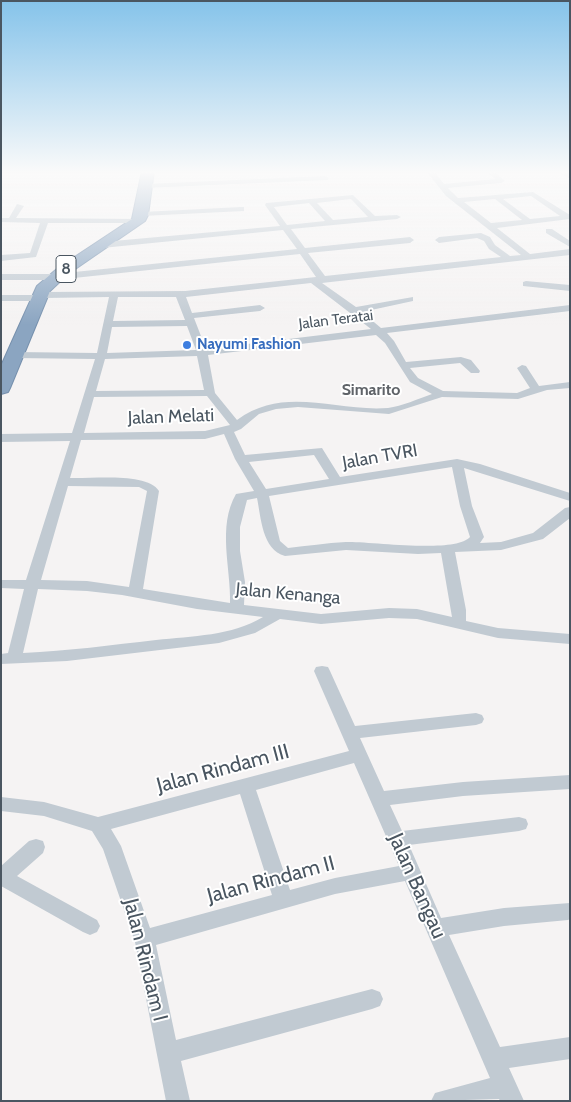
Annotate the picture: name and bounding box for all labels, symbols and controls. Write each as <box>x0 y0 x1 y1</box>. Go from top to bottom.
road number: 8 <box>56 255 76 282</box>
street label: Jalan Teratai <box>298 306 374 334</box>
place label: Nayumi Fashion <box>197 336 301 354</box>
marker: Nayumi Fashion <box>181 339 193 351</box>
district label: Simarito <box>342 380 400 400</box>
street label: Jalan Melati <box>128 405 214 429</box>
street label: Jalan TVRI <box>341 440 419 474</box>
street label: Jalan Kenanga <box>235 579 341 609</box>
street label: Jalan Rindam III <box>154 739 292 799</box>
street label: Jalan Bangau <box>383 829 451 943</box>
street label: Jalan Rindam II <box>204 851 338 909</box>
street label: Jalan Rindam I <box>118 896 172 1024</box>

